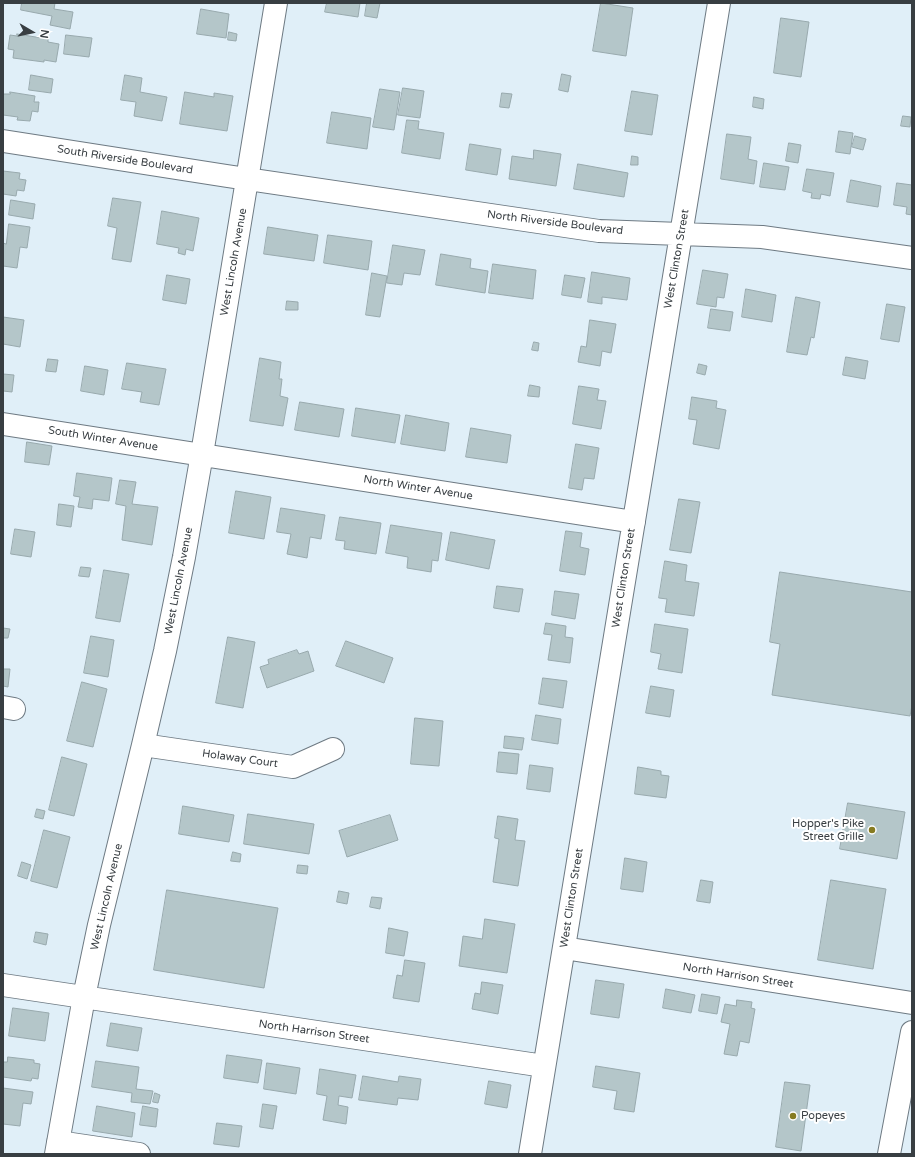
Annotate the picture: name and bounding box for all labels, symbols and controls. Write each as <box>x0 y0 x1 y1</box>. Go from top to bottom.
north arrow <box>12 12 52 52</box>
text: N <box>37 29 51 39</box>
street label: South Riverside Boulevard <box>56 143 194 177</box>
street label: West Lincoln Avenue <box>218 207 250 317</box>
street label: North Riverside Boulevard <box>486 208 624 238</box>
street label: West Clinton Street <box>662 208 692 310</box>
street label: South Winter Avenue <box>47 424 159 454</box>
street label: North Winter Avenue <box>362 473 474 503</box>
street label: West Lincoln Avenue <box>162 526 196 636</box>
street label: West Clinton Street <box>610 527 638 629</box>
street label: Holaway Court <box>201 747 279 771</box>
place label: Hopper's Pike Street Grille <box>792 817 864 843</box>
marker: Hopper's Pike Street Grille <box>867 825 877 835</box>
street label: West Lincoln Avenue <box>88 842 126 952</box>
street label: West Clinton Street <box>558 847 586 949</box>
street label: North Harrison Street <box>682 961 794 991</box>
street label: North Harrison Street <box>258 1018 370 1046</box>
place label: Popeyes <box>801 1109 845 1123</box>
marker: Popeyes <box>788 1111 798 1121</box>

